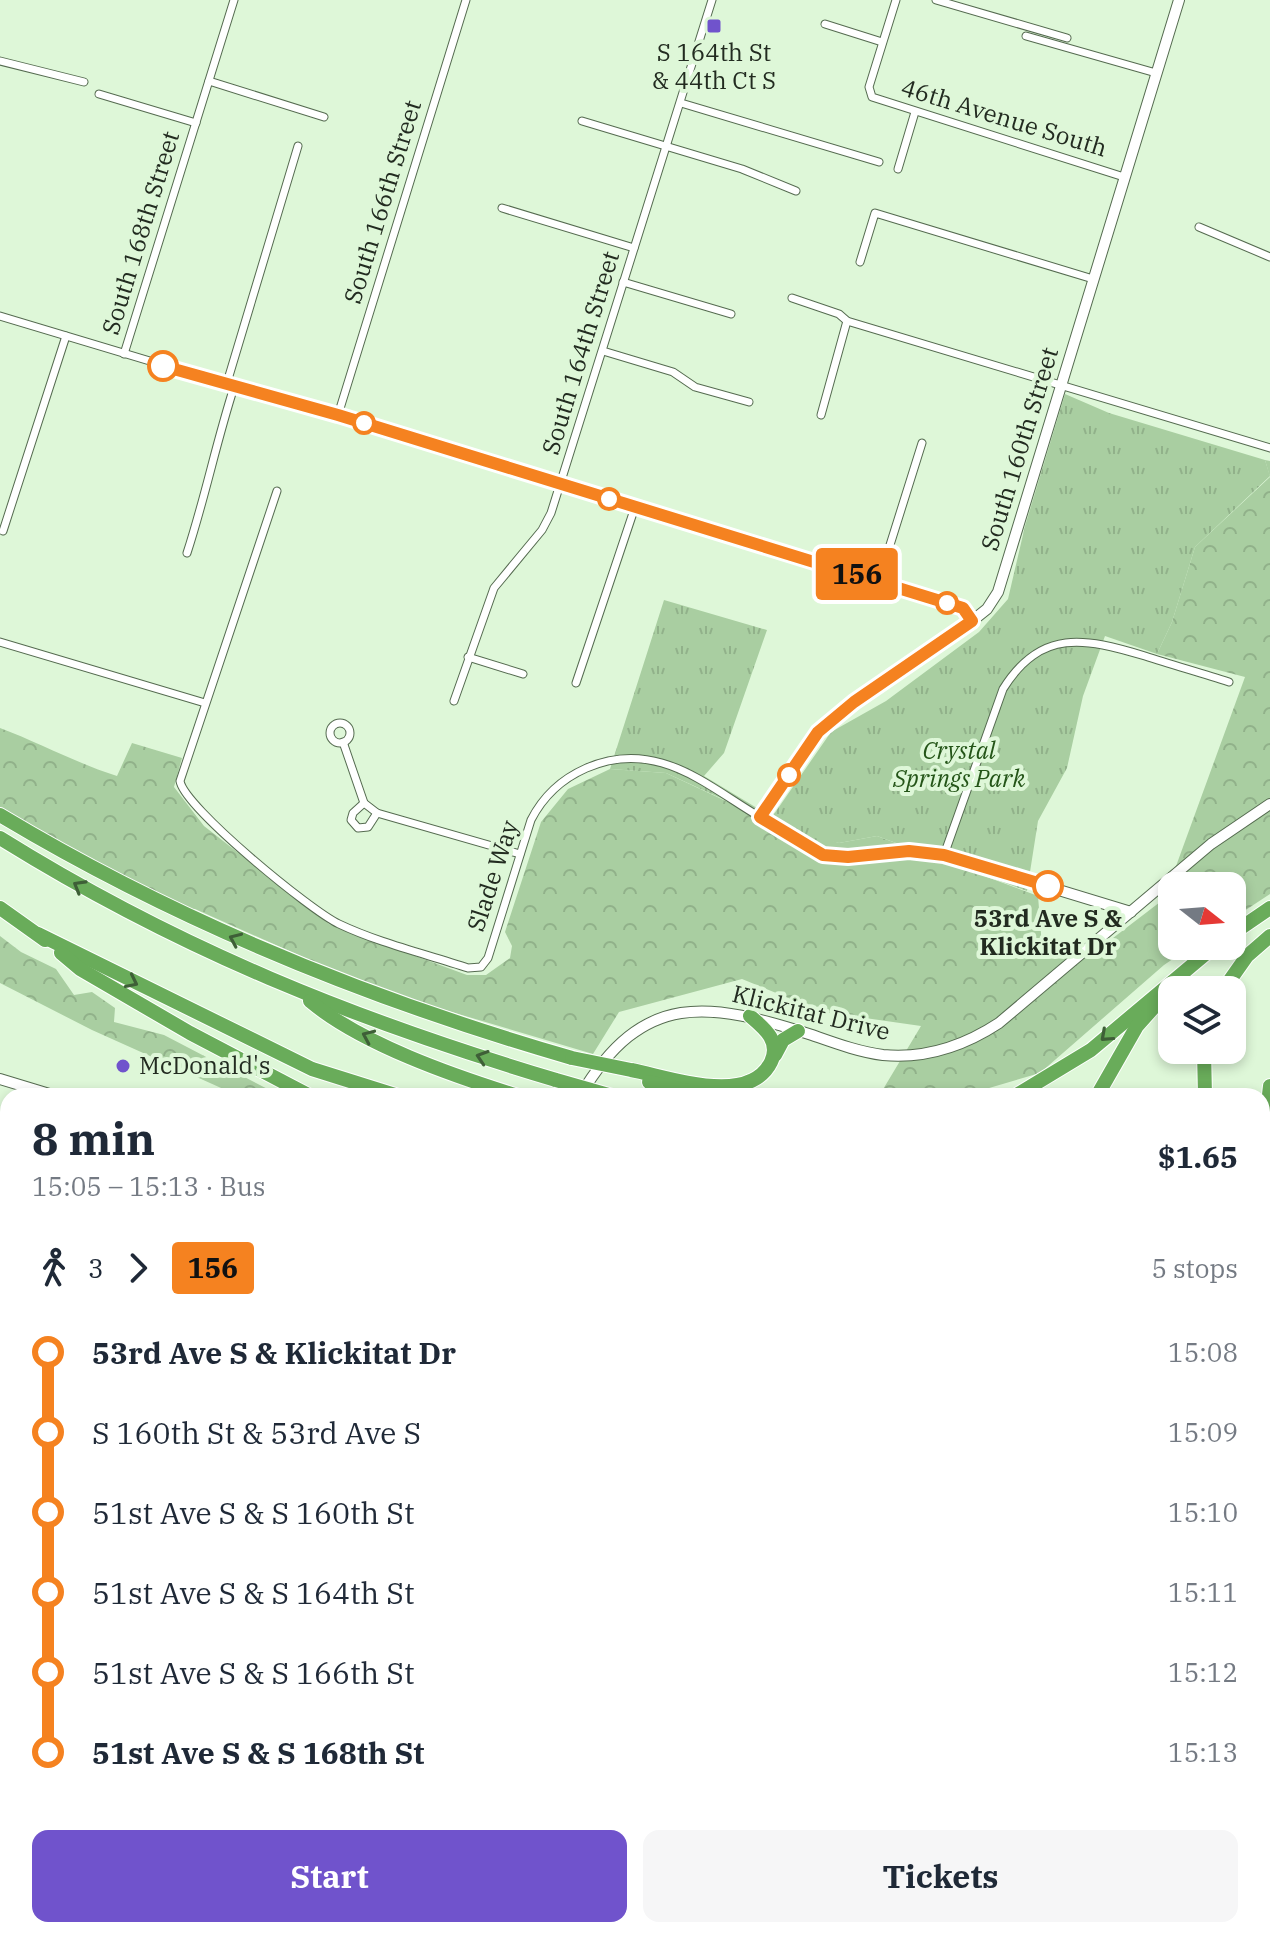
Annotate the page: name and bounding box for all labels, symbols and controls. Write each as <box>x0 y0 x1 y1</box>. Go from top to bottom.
marker: S 164th St & 44th Ct S <box>705 17 723 35</box>
place label: S 164th St & 44th Ct S <box>652 36 776 96</box>
street label: 46th Avenue South <box>897 71 1111 164</box>
street label: South 166th Street <box>336 96 428 307</box>
street label: South 168th Street <box>94 127 186 338</box>
street label: South 164th Street <box>534 247 626 458</box>
street label: South 160th Street <box>973 343 1065 554</box>
unlabelled marker <box>148 351 178 381</box>
unlabelled marker <box>353 412 375 434</box>
unlabelled marker <box>598 488 620 510</box>
line badge: 156 <box>811 548 903 600</box>
text: 156 <box>832 555 882 592</box>
unlabelled marker <box>936 592 958 614</box>
park label: Crystal Springs Park <box>892 734 1025 794</box>
unlabelled marker <box>778 764 800 786</box>
street label: Slade Way <box>459 816 525 935</box>
marker: 53rd Ave S & Klickitat Dr <box>1033 871 1063 901</box>
north arrow <box>1158 872 1246 960</box>
map controls <box>1158 872 1246 1064</box>
one-way arrow <box>74 880 88 896</box>
place label: 53rd Ave S & Klickitat Dr <box>974 902 1122 962</box>
one-way arrow <box>229 933 244 949</box>
one-way arrow <box>124 972 139 988</box>
button: layers <box>1158 976 1246 1064</box>
street label: Klickitat Drive <box>729 977 894 1047</box>
one-way arrow <box>1101 1027 1115 1042</box>
one-way arrow <box>362 1030 376 1046</box>
place label: McDonald's <box>139 1049 271 1081</box>
one-way arrow <box>475 1050 489 1066</box>
marker: McDonald's <box>114 1057 132 1075</box>
text: 8 min <box>32 1110 155 1167</box>
text: $1.65 <box>1158 1137 1238 1176</box>
text: 15:05 – 15:13 · Bus <box>32 1169 266 1203</box>
icon: walk <box>32 1246 76 1290</box>
icon: forward <box>116 1246 160 1290</box>
text: 156 <box>188 1249 238 1286</box>
text: 3 <box>88 1251 104 1285</box>
text: 5 stops <box>1151 1251 1238 1285</box>
text: 53rd Ave S & Klickitat Dr <box>92 1333 456 1372</box>
text: 15:08 <box>1168 1335 1238 1369</box>
text: S 160th St & 53rd Ave S <box>92 1413 421 1452</box>
text: 15:09 <box>1168 1415 1238 1449</box>
text: 51st Ave S & S 160th St <box>92 1493 415 1532</box>
text: 15:10 <box>1168 1495 1238 1529</box>
text: 51st Ave S & S 164th St <box>92 1573 415 1612</box>
text: 15:11 <box>1168 1575 1238 1609</box>
text: 51st Ave S & S 166th St <box>92 1653 415 1692</box>
text: 15:12 <box>1168 1655 1238 1689</box>
text: 51st Ave S & S 168th St <box>92 1733 425 1772</box>
text: 15:13 <box>1168 1735 1238 1769</box>
button: Start <box>32 1830 627 1922</box>
button: Tickets <box>643 1830 1238 1922</box>

